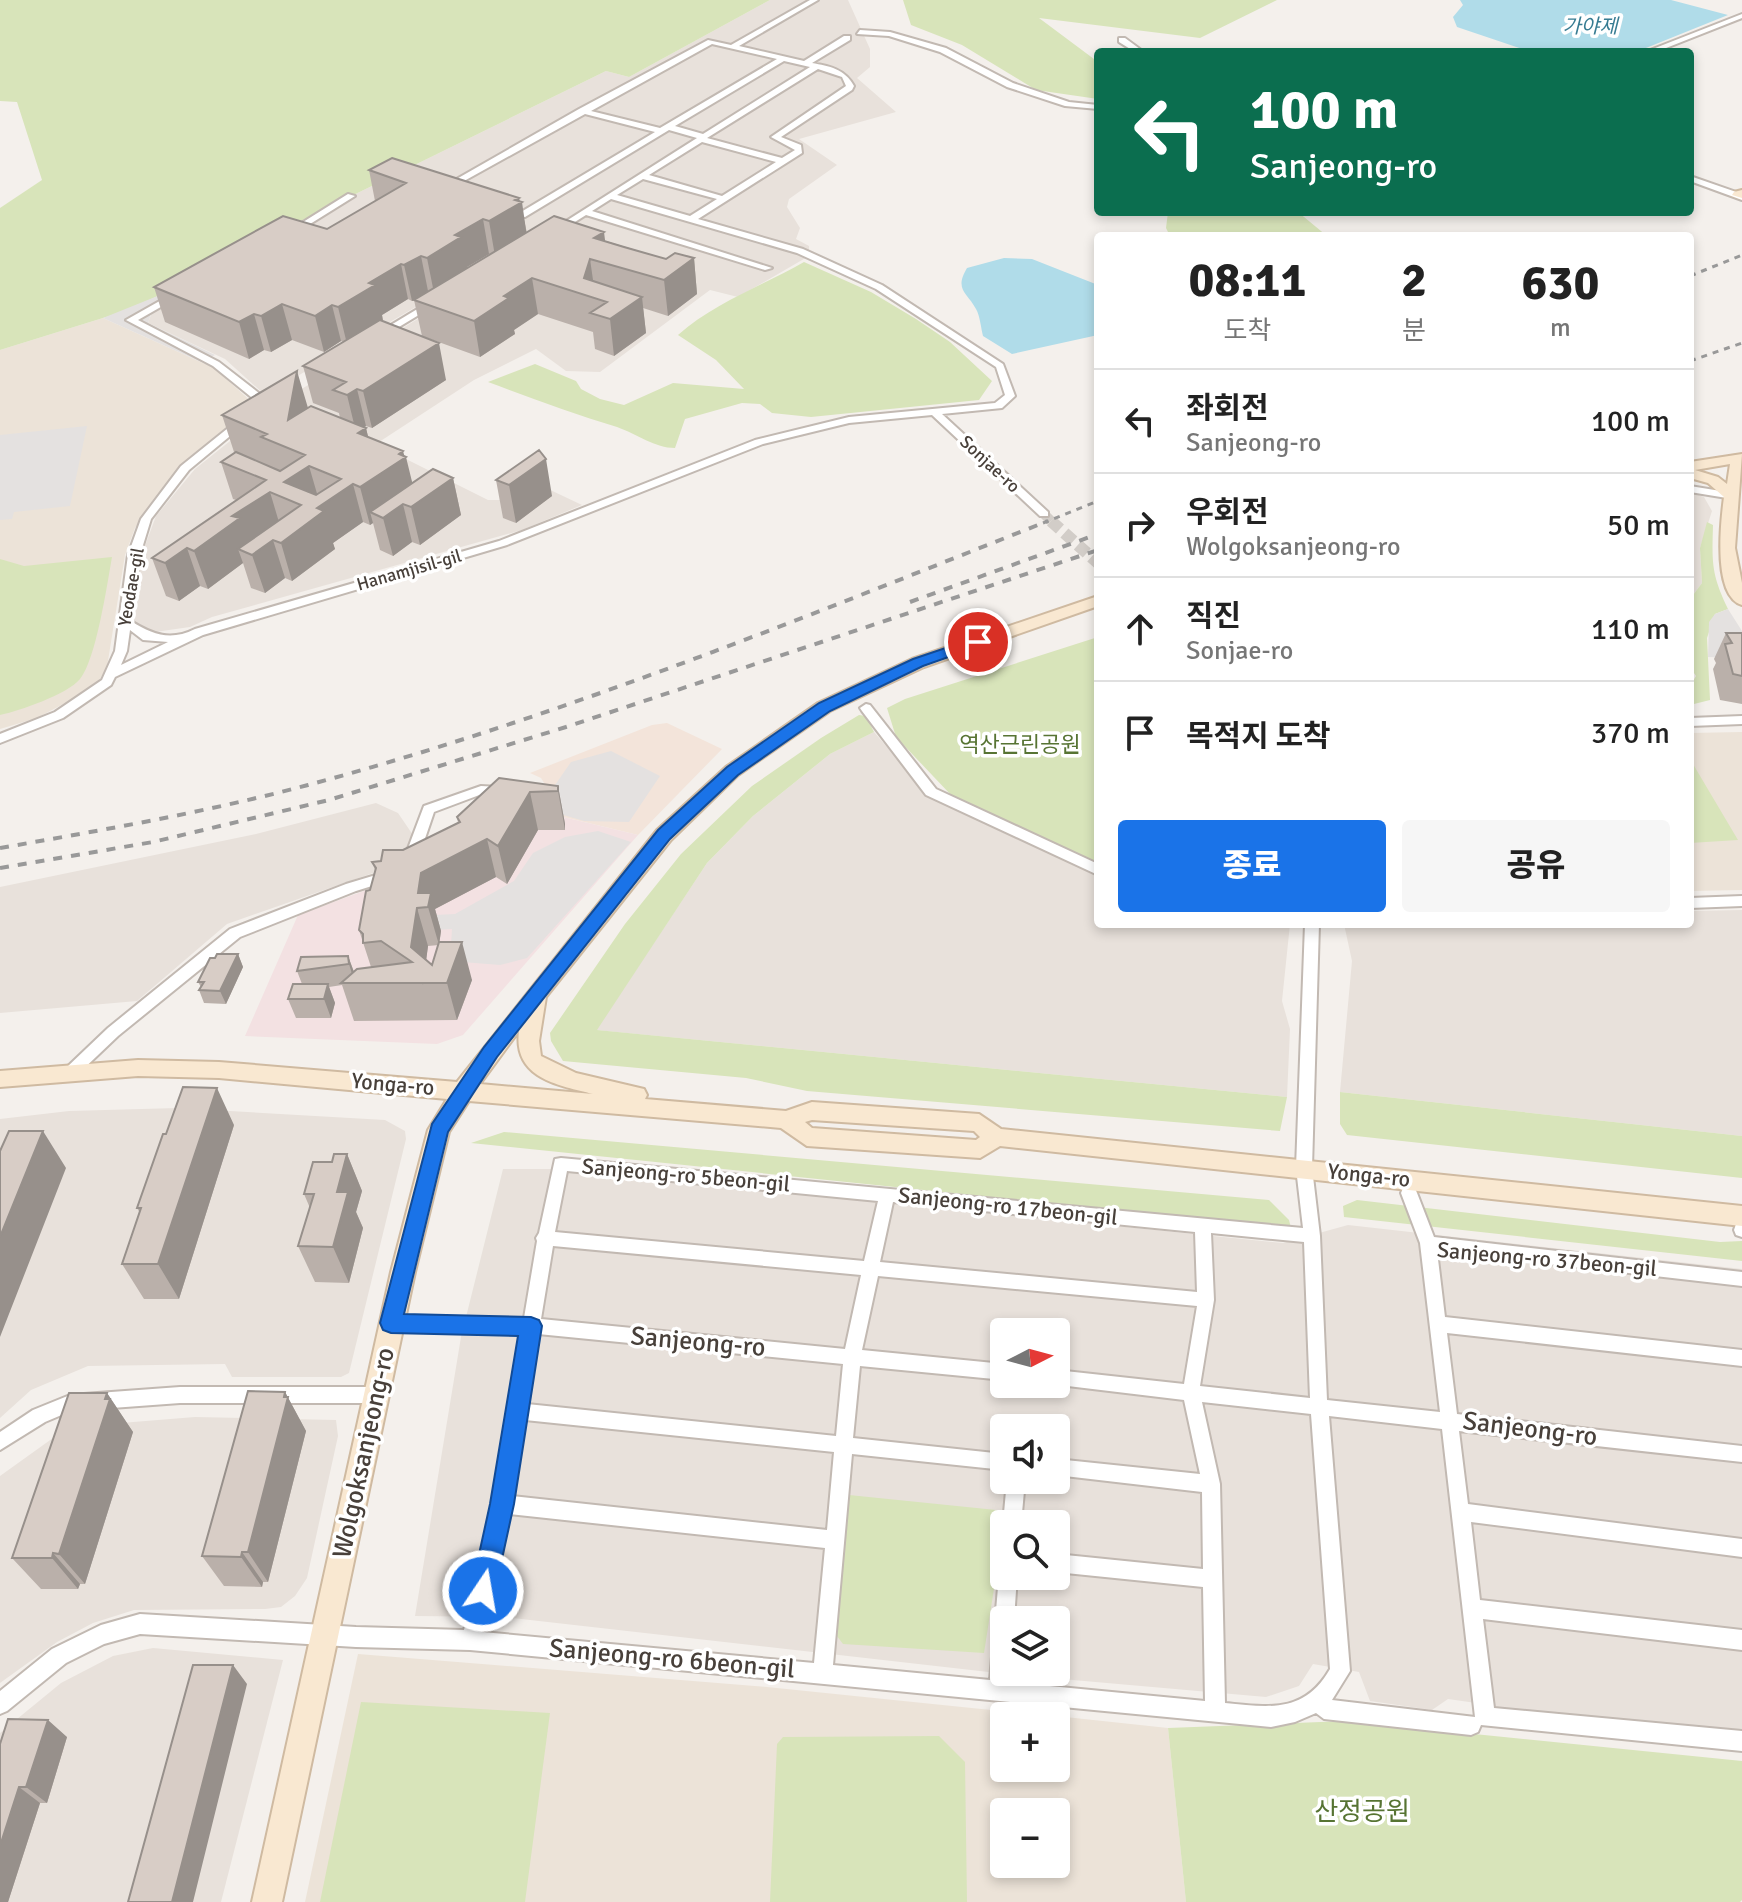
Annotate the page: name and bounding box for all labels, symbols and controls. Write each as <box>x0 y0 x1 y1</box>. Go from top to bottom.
water label: 가야제 <box>1562 14 1620 39</box>
text: 100 m <box>1250 75 1398 144</box>
icon: left <box>1118 80 1222 184</box>
text: Sanjeong-ro <box>1250 144 1437 189</box>
text: 08:11 <box>1189 251 1306 310</box>
text: 2 <box>1401 251 1427 310</box>
text: 630 <box>1522 254 1599 313</box>
text: m <box>1550 312 1571 344</box>
text: 도착 <box>1224 315 1271 347</box>
text: 분 <box>1402 315 1426 347</box>
text: 좌회전 <box>1186 390 1269 427</box>
icon: left <box>1118 399 1162 443</box>
text: 100 m <box>1591 403 1670 440</box>
text: Sanjeong-ro <box>1186 427 1321 459</box>
street label: Sonjae-ro <box>955 431 1025 497</box>
text: 우회전 <box>1186 494 1269 531</box>
icon: right <box>1118 503 1162 547</box>
text: 50 m <box>1607 507 1670 544</box>
text: Wolgoksanjeong-ro <box>1186 531 1400 563</box>
street label: Hanamjisil-gil <box>354 545 464 595</box>
street label: Yeodae-gil <box>113 546 149 628</box>
text: 직진 <box>1186 598 1241 635</box>
icon: ahead <box>1118 607 1162 651</box>
pin <box>944 608 1012 676</box>
text: 110 m <box>1591 611 1670 648</box>
icon: arrive <box>956 620 1000 664</box>
text: Sonjae-ro <box>1186 635 1293 667</box>
icon: arrive <box>1118 711 1162 755</box>
text: 370 m <box>1591 715 1670 752</box>
text: 목적지 도착 <box>1186 718 1331 755</box>
park label: 역산근린공원 <box>959 731 1081 758</box>
button: 종료 <box>1118 820 1386 912</box>
button: 공유 <box>1402 820 1670 912</box>
street label: Yonga-ro <box>351 1067 435 1101</box>
street label: Sanjeong-ro 5beon-gil <box>581 1152 791 1198</box>
street label: Yonga-ro <box>1326 1157 1412 1193</box>
street label: Sanjeong-ro 17beon-gil <box>897 1181 1119 1231</box>
street label: Sanjeong-ro 37beon-gil <box>1436 1236 1658 1282</box>
north arrow <box>990 1318 1070 1398</box>
map controls <box>990 1318 1070 1878</box>
street label: Sanjeong-ro <box>629 1320 767 1364</box>
street label: Wolgoksanjeong-ro <box>326 1345 402 1561</box>
street label: Sanjeong-ro <box>1461 1405 1599 1453</box>
button: sound <box>990 1414 1070 1494</box>
button: search <box>990 1510 1070 1590</box>
position arrow <box>441 1549 525 1633</box>
button: layers <box>990 1606 1070 1686</box>
street label: Sanjeong-ro 6beon-gil <box>548 1632 796 1686</box>
button: + <box>990 1702 1070 1782</box>
park label: 산정공원 <box>1314 1796 1410 1828</box>
button: − <box>990 1798 1070 1878</box>

